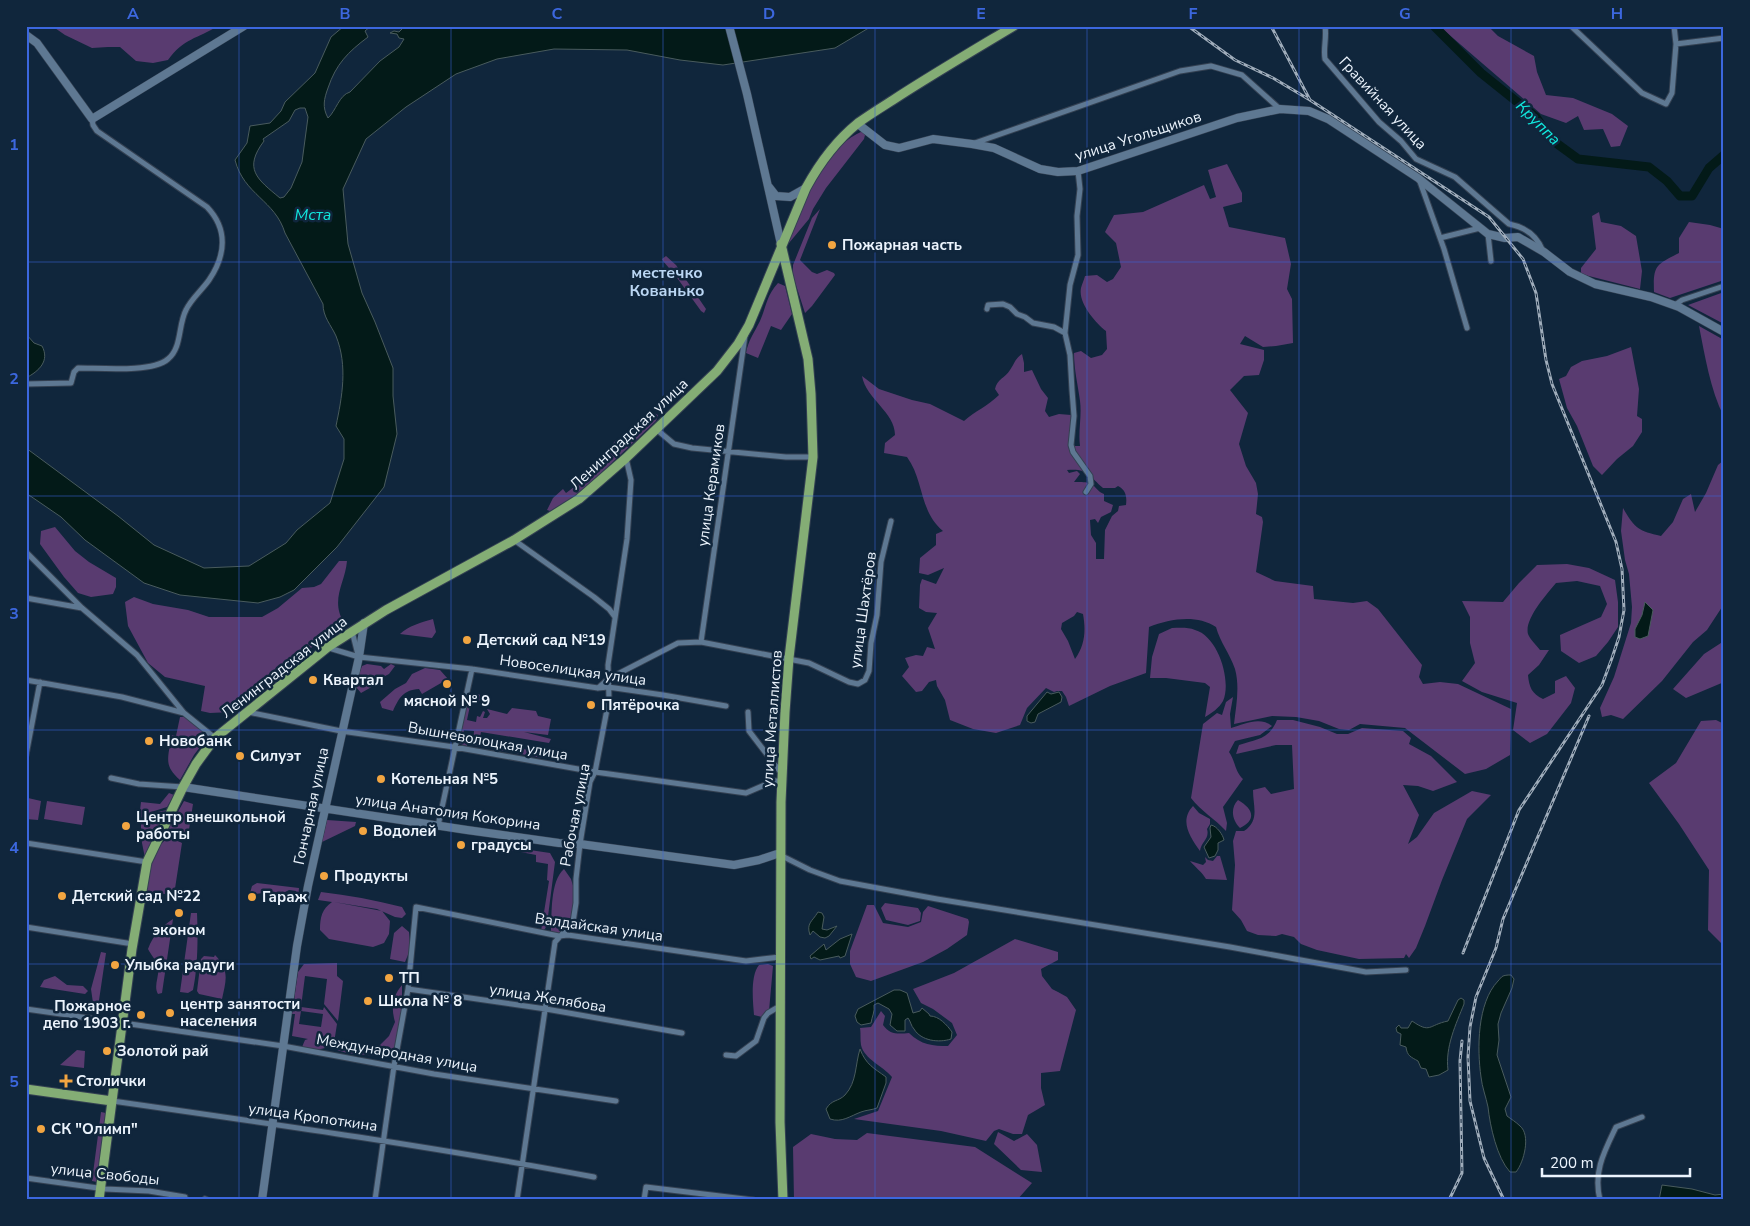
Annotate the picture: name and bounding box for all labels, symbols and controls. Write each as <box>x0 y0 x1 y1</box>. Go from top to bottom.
text: A <box>127 3 139 25</box>
text: B <box>339 3 351 25</box>
text: C <box>552 3 563 25</box>
text: D <box>763 3 775 25</box>
text: E <box>976 3 986 25</box>
text: F <box>1189 3 1198 25</box>
text: G <box>1399 3 1411 25</box>
text: H <box>1611 3 1623 25</box>
street label: Гравийная улица <box>1335 52 1431 154</box>
water label: Круппа <box>1511 96 1565 150</box>
street label: улица Угольщиков <box>1072 106 1204 166</box>
text: 1 <box>9 134 19 156</box>
water label: Мста <box>295 204 331 226</box>
place label: Пожарная часть <box>842 235 962 255</box>
marker: Пожарная часть <box>826 239 838 251</box>
district label: местечко Кованько <box>629 262 705 302</box>
text: 2 <box>9 368 19 390</box>
street label: Ленинградская улица <box>566 374 692 494</box>
street label: улица Керамиков <box>692 422 730 548</box>
street label: улица Шахтёров <box>845 550 881 670</box>
text: 3 <box>9 603 19 625</box>
street label: Ленинградская улица <box>217 611 351 723</box>
place label: Детский сад №19 <box>477 630 606 650</box>
marker: Детский сад №19 <box>461 634 473 646</box>
street label: Новоселицкая улица <box>498 650 648 690</box>
street label: улица Металлистов <box>757 650 787 788</box>
place label: Квартал <box>323 670 384 690</box>
marker: Квартал <box>307 674 319 686</box>
marker: мясной № 9 <box>441 678 453 690</box>
place label: мясной № 9 <box>404 691 490 711</box>
place label: Пятёрочка <box>601 695 680 715</box>
marker: Пятёрочка <box>585 699 597 711</box>
street label: Вышневолоцкая улица <box>406 717 570 765</box>
place label: Новобанк <box>159 731 232 751</box>
marker: Новобанк <box>143 735 155 747</box>
street label: Гончарная улица <box>289 745 333 867</box>
place label: Силуэт <box>250 746 301 766</box>
marker: Силуэт <box>234 750 246 762</box>
street label: Рабочая улица <box>555 762 595 868</box>
place label: Котельная №5 <box>391 769 498 789</box>
marker: Котельная №5 <box>375 773 387 785</box>
street label: улица Анатолия Кокорина <box>354 789 542 835</box>
place label: Центр внешкольной работы <box>136 807 286 844</box>
marker: Центр внешкольной работы <box>120 820 132 832</box>
place label: Водолей <box>373 821 437 841</box>
marker: Водолей <box>357 825 369 837</box>
place label: градусы <box>471 835 532 855</box>
text: 4 <box>9 837 19 859</box>
marker: градусы <box>455 839 467 851</box>
place label: Продукты <box>334 866 408 886</box>
marker: Продукты <box>318 870 330 882</box>
place label: Детский сад №22 <box>72 886 201 906</box>
place label: Гараж <box>262 887 308 907</box>
marker: Детский сад №22 <box>56 890 68 902</box>
marker: Гараж <box>246 891 258 903</box>
marker: эконом <box>173 907 185 919</box>
street label: Валдайская улица <box>534 908 664 946</box>
place label: эконом <box>152 920 206 940</box>
place label: Улыбка радуги <box>124 955 235 975</box>
marker: Улыбка радуги <box>109 959 121 971</box>
place label: ТП <box>399 968 420 988</box>
marker: ТП <box>383 972 395 984</box>
street label: улица Желябова <box>488 979 608 1017</box>
place label: Школа № 8 <box>378 991 462 1011</box>
place label: центр занятости населения <box>180 994 300 1031</box>
marker: Школа № 8 <box>362 995 374 1007</box>
place label: Пожарное депо 1903 г. <box>43 996 131 1033</box>
marker: центр занятости населения <box>164 1007 176 1019</box>
marker: Пожарное депо 1903 г. <box>135 1009 147 1021</box>
street label: Международная улица <box>315 1029 479 1077</box>
place label: Золотой рай <box>117 1041 209 1061</box>
marker: Золотой рай <box>101 1045 113 1057</box>
text: 5 <box>9 1071 19 1093</box>
place label: Столички <box>76 1071 146 1091</box>
marker: Столички <box>60 1075 72 1087</box>
street label: улица Кропоткина <box>247 1098 379 1136</box>
place label: СК "Олимп" <box>51 1119 138 1139</box>
marker: СК "Олимп" <box>35 1123 47 1135</box>
scale bar <box>1542 1146 1690 1178</box>
text: 200 m <box>1550 1153 1594 1173</box>
street label: улица Свободы <box>50 1158 160 1190</box>

